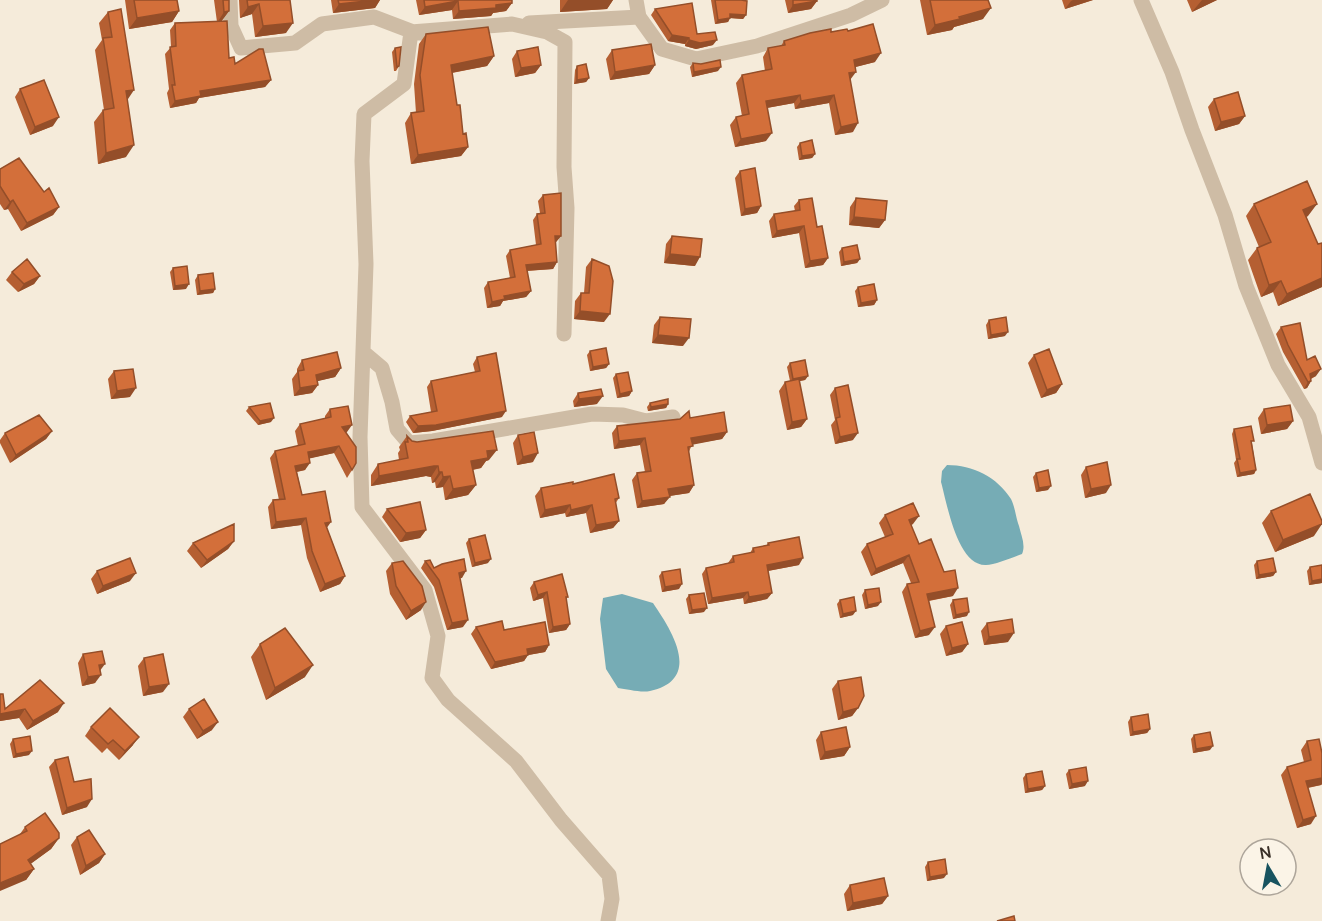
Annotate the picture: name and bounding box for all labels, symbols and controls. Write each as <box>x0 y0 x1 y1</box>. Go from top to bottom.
north arrow <box>1238 837 1298 897</box>
text: N <box>1258 840 1273 864</box>

